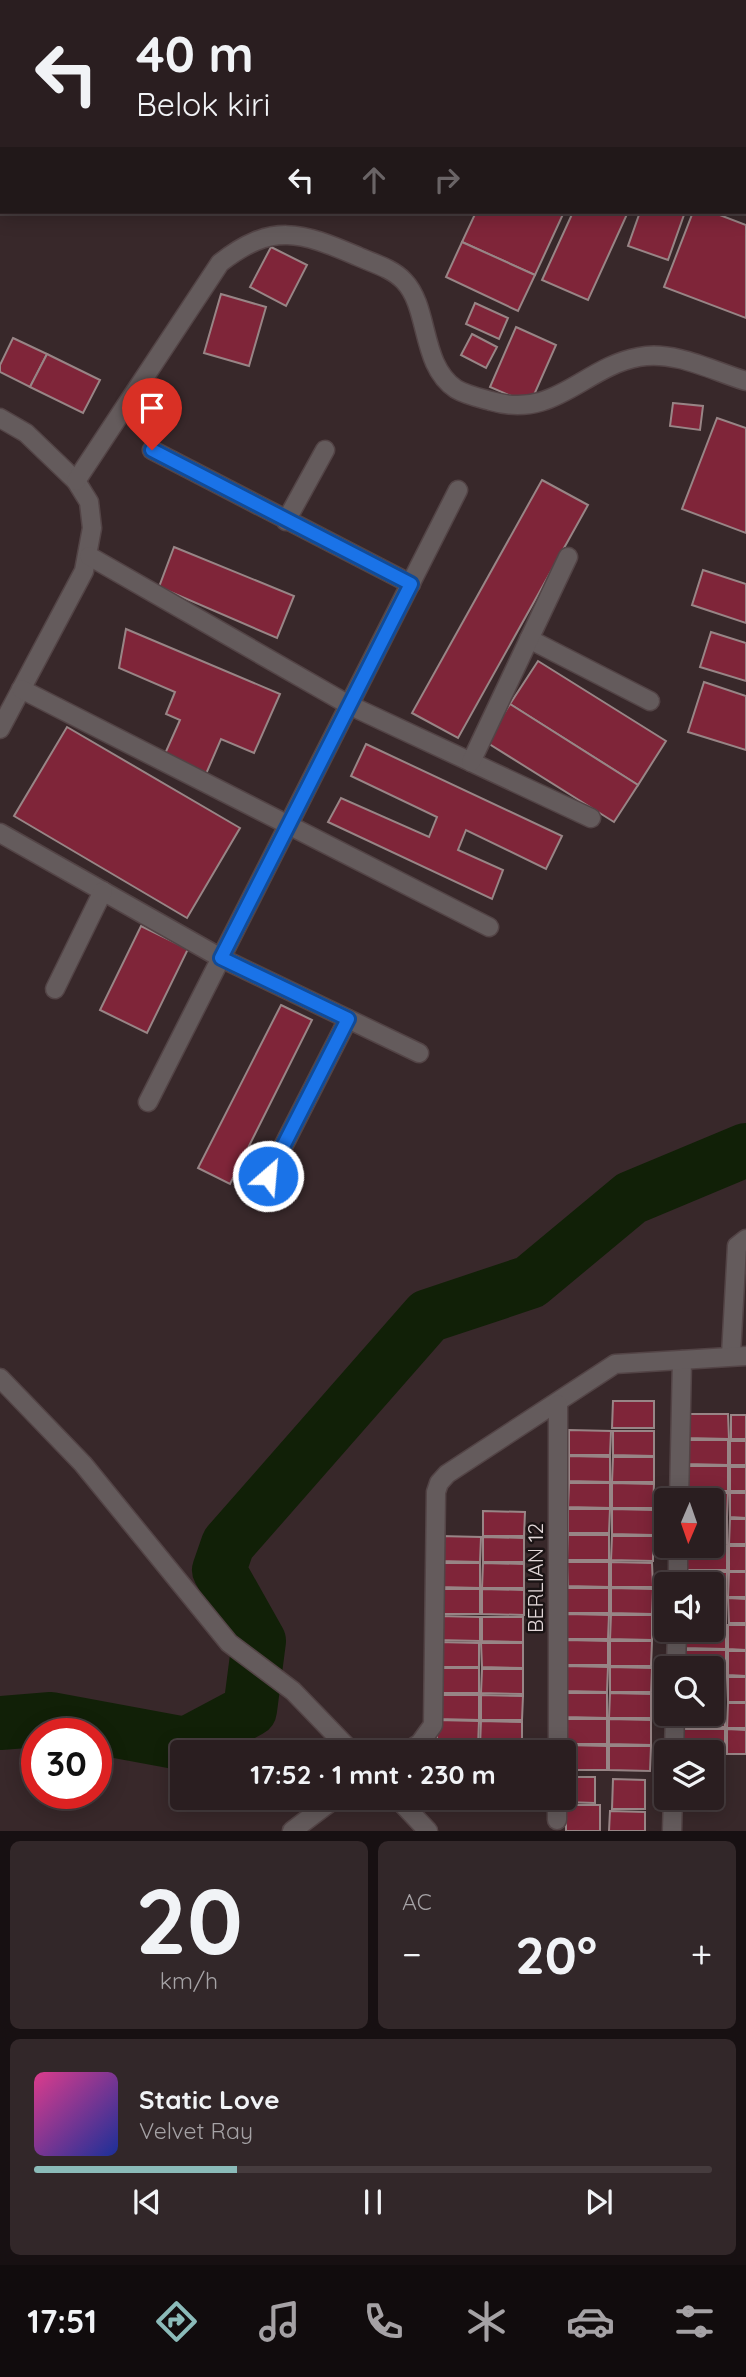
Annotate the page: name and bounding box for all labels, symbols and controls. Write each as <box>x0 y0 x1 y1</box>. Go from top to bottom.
text: 40 m <box>136 23 254 84</box>
icon: left <box>21 28 112 119</box>
text: Belok kiri <box>136 84 270 124</box>
icon: left <box>282 161 320 199</box>
icon: ahead <box>355 161 393 199</box>
icon: right <box>428 161 466 199</box>
pin <box>122 378 182 450</box>
icon: arrive <box>133 389 171 427</box>
position arrow <box>231 1139 305 1213</box>
north arrow <box>654 1488 724 1558</box>
map controls <box>654 1488 724 1810</box>
street label: BERLIAN 12 <box>522 1523 548 1633</box>
button: sound <box>654 1572 724 1642</box>
button: search <box>654 1656 724 1726</box>
speed limit sign: 30 <box>21 1718 112 1809</box>
button: layers <box>654 1740 724 1810</box>
text: 17:52 · 1 mnt · 230 m <box>250 1758 496 1791</box>
text: 20 <box>135 1863 243 1977</box>
text: AC <box>402 1887 432 1916</box>
text: 20° <box>515 1922 597 1987</box>
text: − <box>402 1930 422 1978</box>
text: + <box>691 1930 712 1978</box>
text: km/h <box>160 1966 218 1995</box>
text: Static Love <box>139 2083 280 2116</box>
text: Velvet Ray <box>139 2116 253 2145</box>
icon: previous <box>128 2183 166 2221</box>
icon: pause <box>354 2183 392 2221</box>
icon: next <box>580 2183 618 2221</box>
icon: directions <box>152 2297 201 2346</box>
icon: music <box>255 2297 304 2346</box>
icon: phone <box>359 2297 408 2346</box>
icon: climate <box>462 2297 511 2346</box>
icon: car <box>566 2297 615 2346</box>
icon: filters <box>670 2297 719 2346</box>
text: 17:51 <box>27 2301 97 2341</box>

